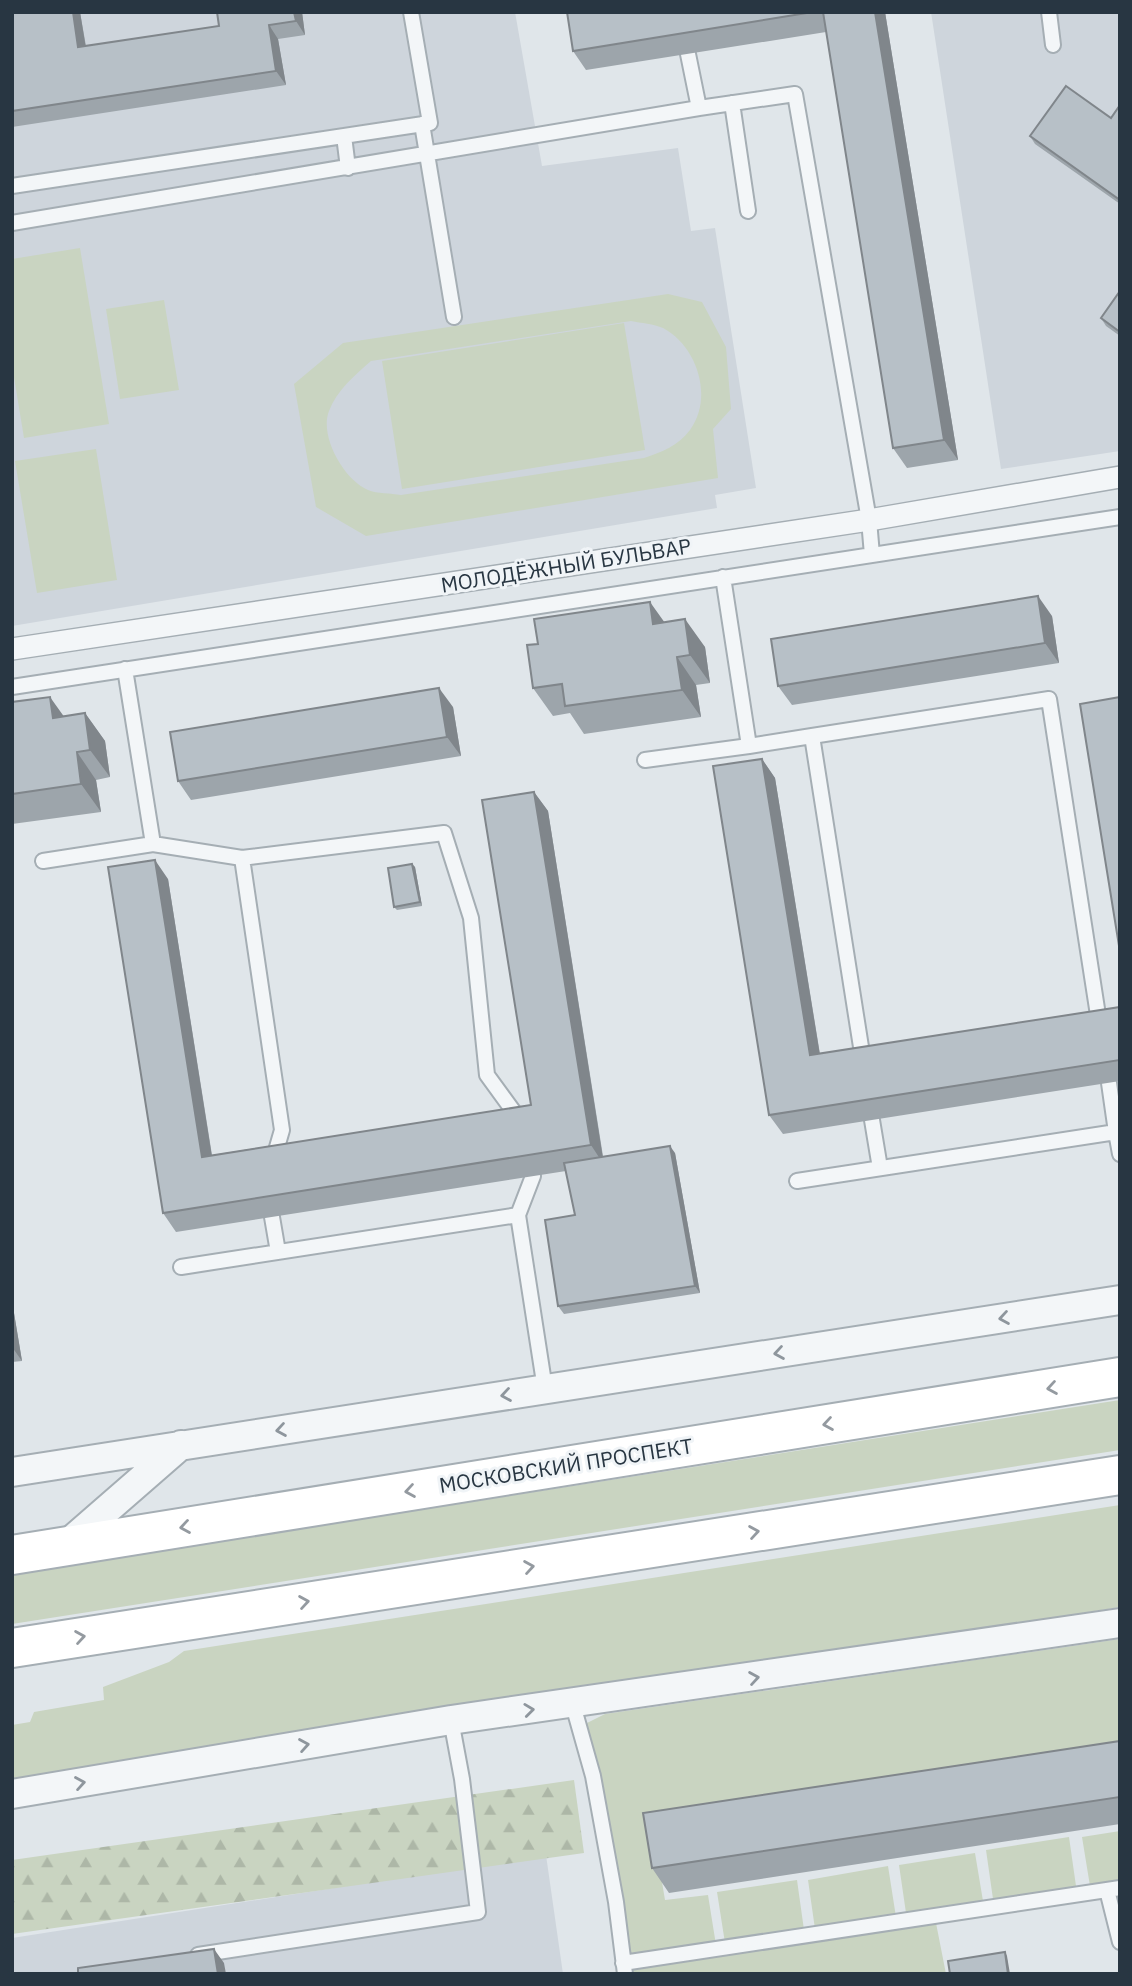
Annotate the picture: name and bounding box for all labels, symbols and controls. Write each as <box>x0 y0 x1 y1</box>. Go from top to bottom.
street label: МОЛОДЁЖНЫЙ БУЛЬВАР <box>439 531 693 599</box>
one-way arrow <box>998 1310 1010 1325</box>
one-way arrow <box>773 1345 785 1360</box>
one-way arrow <box>1046 1380 1058 1395</box>
one-way arrow <box>500 1387 512 1402</box>
one-way arrow <box>822 1416 834 1431</box>
one-way arrow <box>275 1422 287 1437</box>
street label: МОСКОВСКИЙ ПРОСПЕКТ <box>437 1431 695 1499</box>
one-way arrow <box>404 1483 415 1498</box>
one-way arrow <box>179 1519 191 1534</box>
one-way arrow <box>748 1525 760 1540</box>
one-way arrow <box>523 1560 535 1575</box>
one-way arrow <box>299 1595 310 1610</box>
one-way arrow <box>74 1630 86 1645</box>
one-way arrow <box>748 1671 760 1686</box>
one-way arrow <box>523 1703 534 1718</box>
one-way arrow <box>298 1738 310 1753</box>
one-way arrow <box>74 1776 85 1791</box>

